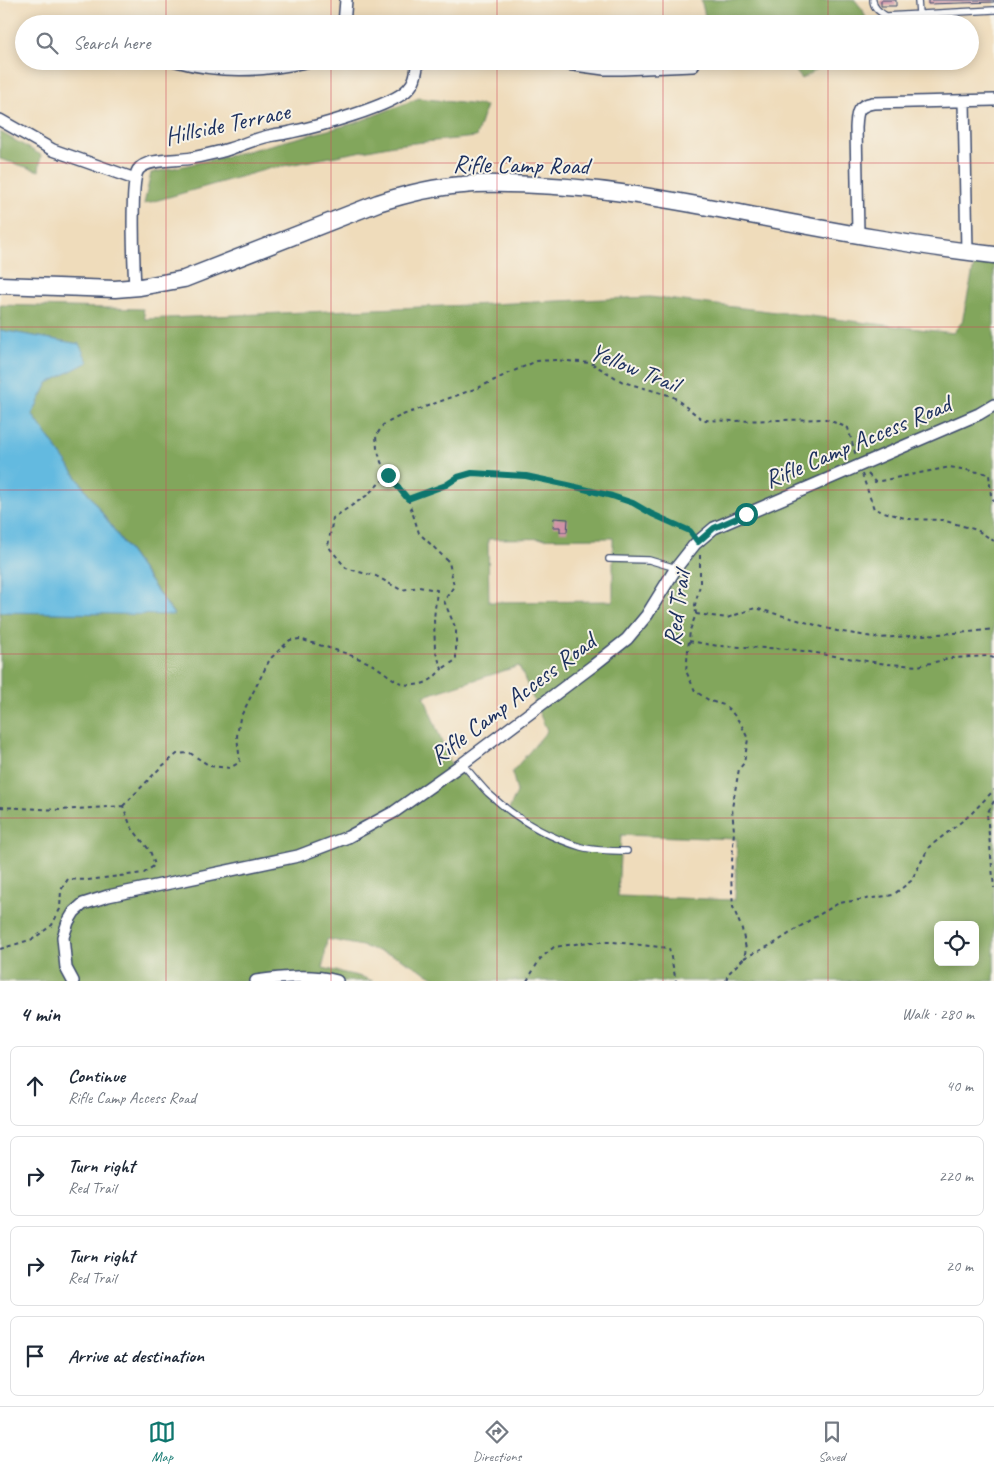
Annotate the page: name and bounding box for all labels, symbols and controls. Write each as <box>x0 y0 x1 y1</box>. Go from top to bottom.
search box <box>15 15 979 70</box>
icon: search <box>33 29 61 57</box>
text: Search here <box>73 31 150 55</box>
street label: Hillside Terrace <box>162 95 294 153</box>
street label: Rifle Camp Road <box>452 148 593 182</box>
street label: Yellow Trail <box>585 336 688 402</box>
street label: Rifle Camp Access Road <box>759 387 959 496</box>
route end <box>377 464 400 487</box>
route start <box>735 503 758 526</box>
street label: Red Trail <box>656 564 699 648</box>
street label: Rifle Camp Access Road <box>423 623 605 772</box>
map controls <box>934 921 979 966</box>
button: locate <box>934 921 979 966</box>
text: 4 min <box>20 1001 60 1027</box>
text: Walk · 280 m <box>902 1004 974 1024</box>
text: Continue <box>68 1064 125 1088</box>
icon: ahead <box>21 1072 49 1100</box>
text: 40 m <box>946 1076 973 1096</box>
text: Rifle Camp Access Road <box>68 1088 196 1108</box>
text: Turn right <box>68 1154 135 1178</box>
icon: right <box>21 1162 49 1190</box>
text: 220 m <box>939 1166 973 1186</box>
text: Red Trail <box>68 1178 116 1198</box>
text: Turn right <box>68 1244 135 1268</box>
icon: right <box>21 1252 49 1280</box>
text: 20 m <box>946 1256 973 1276</box>
text: Red Trail <box>68 1268 116 1288</box>
icon: arrive <box>21 1342 49 1370</box>
text: Arrive at destination <box>68 1344 204 1368</box>
tab: Map <box>148 1418 176 1465</box>
tab: Directions <box>473 1418 521 1465</box>
tab: Saved <box>818 1418 846 1465</box>

